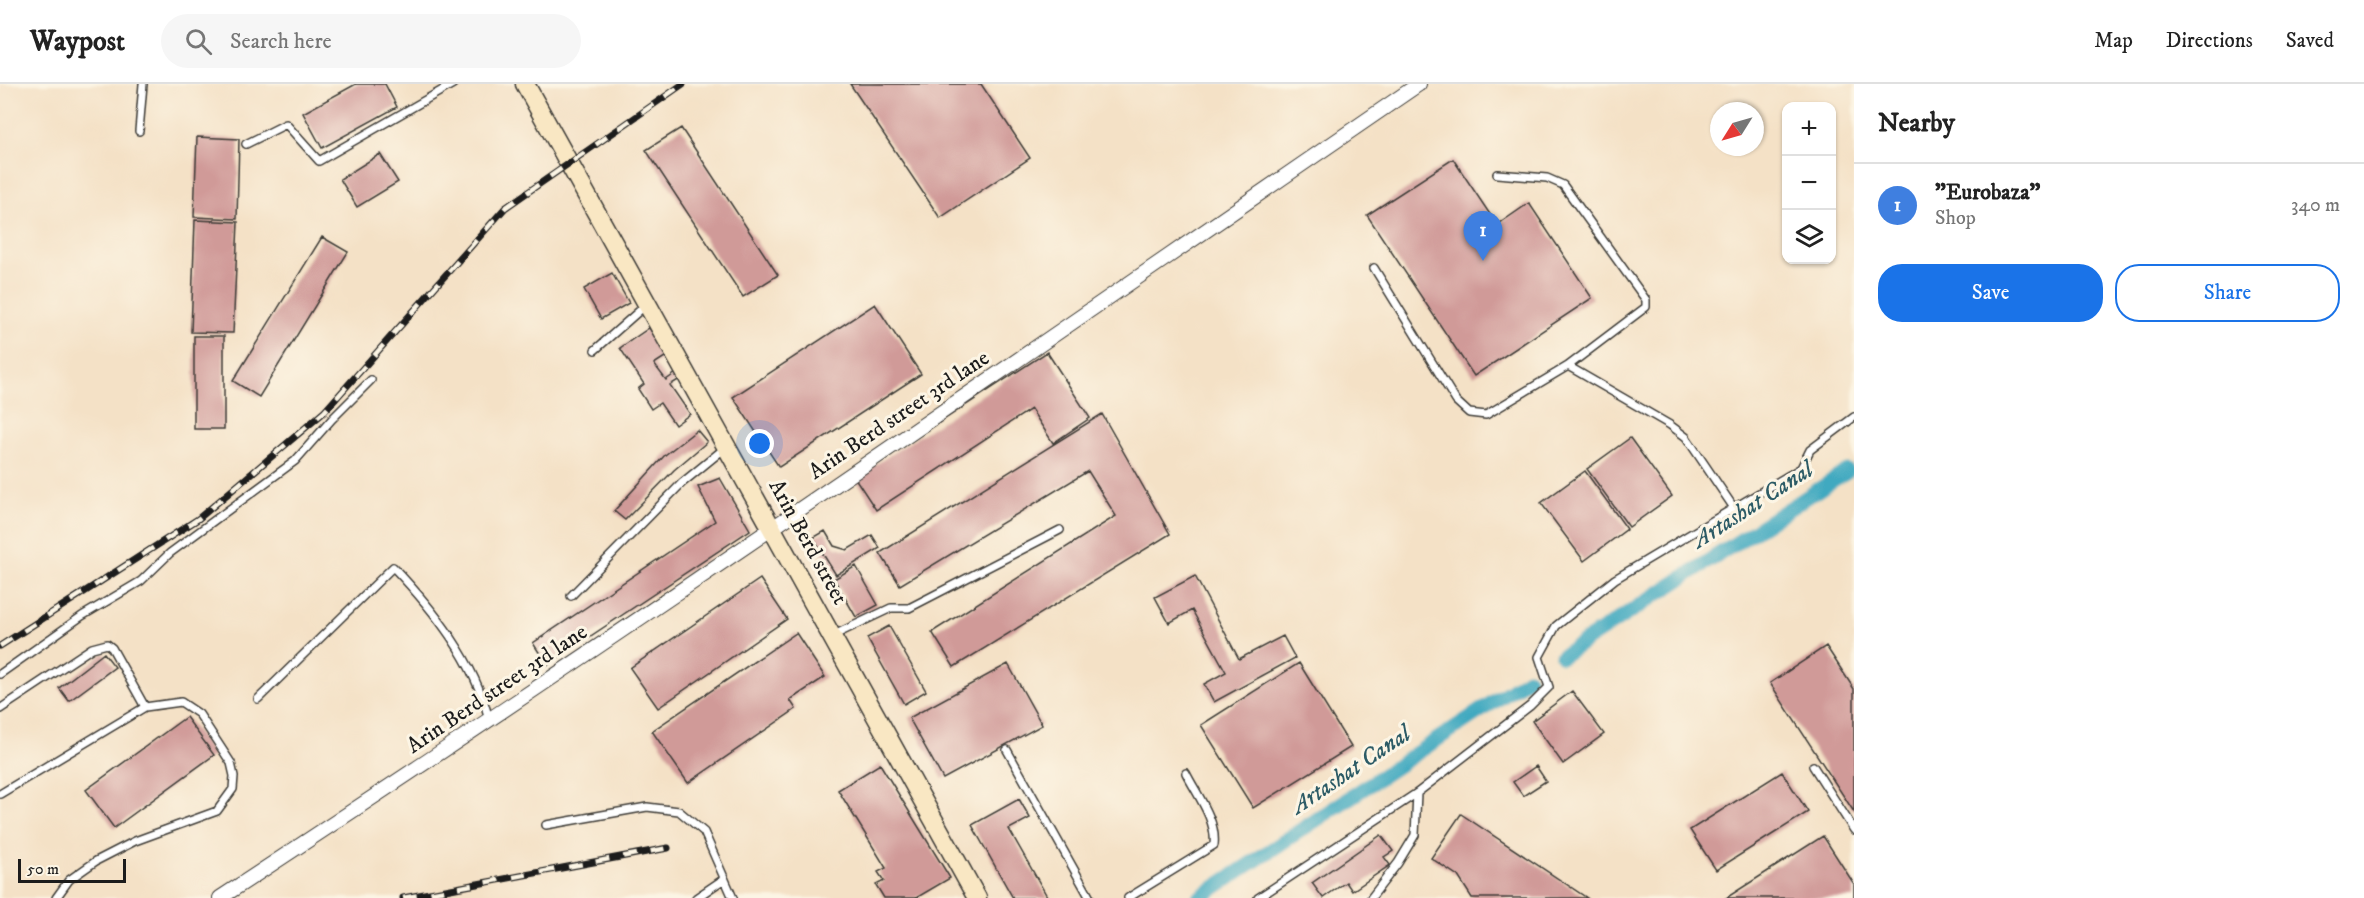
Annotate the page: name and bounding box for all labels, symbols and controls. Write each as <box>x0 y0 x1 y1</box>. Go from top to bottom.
search box <box>161 14 581 68</box>
text: Waypost <box>30 24 125 59</box>
icon: search <box>182 25 215 58</box>
text: Search here <box>230 28 332 55</box>
text: Map <box>2094 28 2133 54</box>
text: Directions <box>2166 28 2253 54</box>
text: Saved <box>2286 28 2334 54</box>
north arrow <box>1710 102 1764 156</box>
map controls <box>1782 102 1836 264</box>
button: + <box>1782 102 1836 156</box>
text: Nearby <box>1878 107 1955 140</box>
button: − <box>1782 156 1836 210</box>
text: "Eurobaza" <box>1935 179 2040 206</box>
text: 1 <box>1894 193 1901 218</box>
text: 340 m <box>2291 193 2340 218</box>
text: Shop <box>1935 206 1976 231</box>
button: layers <box>1782 210 1836 264</box>
pin: 1 <box>1464 212 1502 261</box>
button: Save <box>1878 264 2103 322</box>
button: Share <box>2115 264 2340 322</box>
street label: Arin Berd street 3rd lane <box>804 345 994 485</box>
your location <box>745 429 774 458</box>
water label: Artashat Canal <box>1685 453 1821 557</box>
street label: Arin Berd street <box>763 475 853 609</box>
street label: Arin Berd street 3rd lane <box>402 619 592 759</box>
water label: Artashat Canal <box>1283 718 1419 823</box>
scale bar <box>18 856 126 884</box>
text: 50 m <box>27 859 59 879</box>

